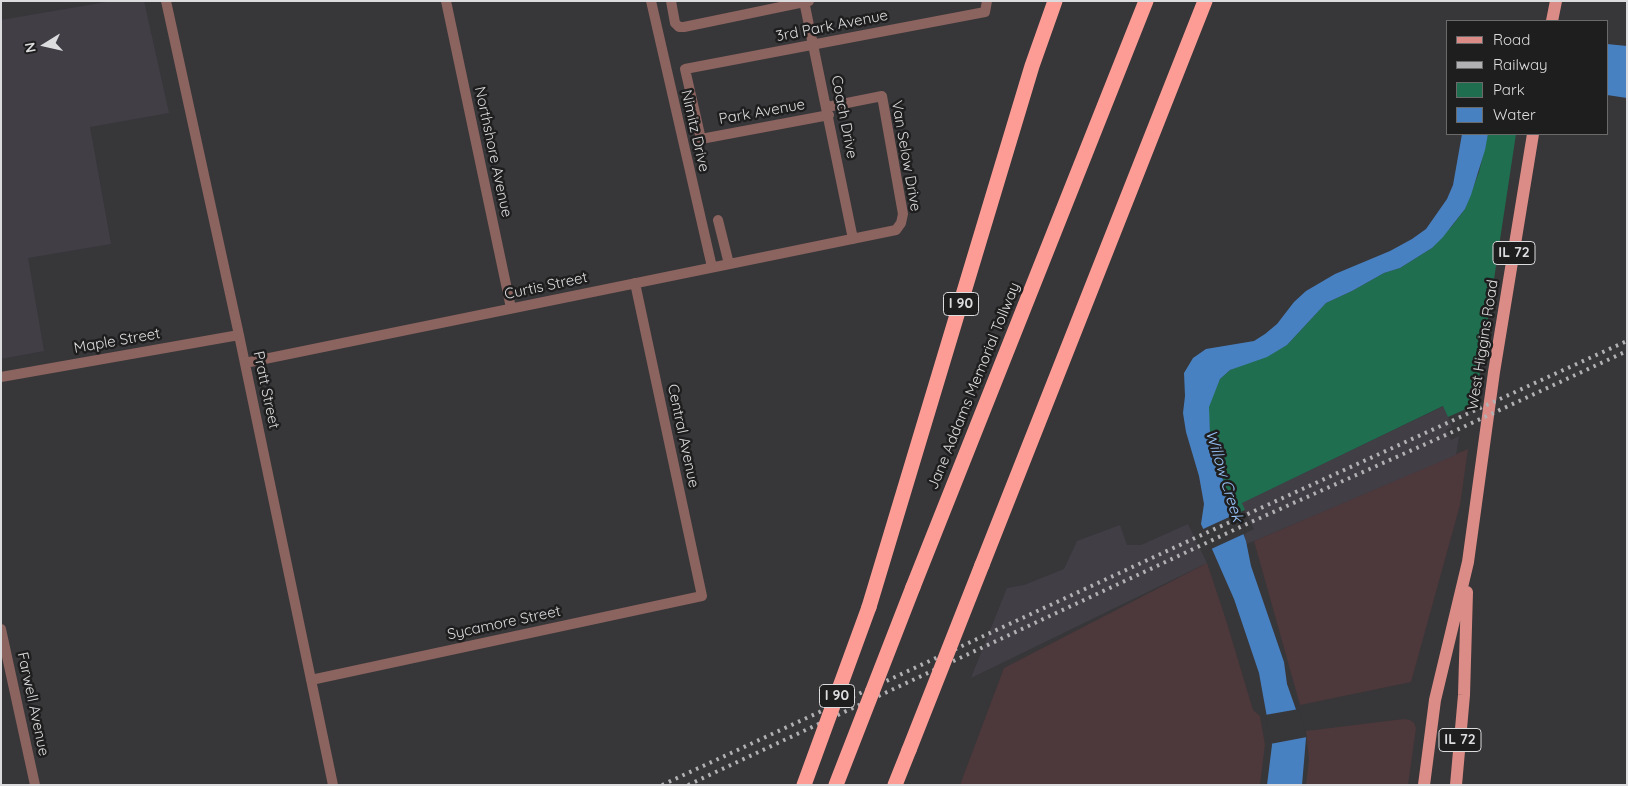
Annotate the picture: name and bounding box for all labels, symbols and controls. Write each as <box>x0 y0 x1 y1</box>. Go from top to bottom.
street label: 3rd Park Avenue <box>775 6 889 46</box>
north arrow <box>20 20 70 70</box>
legend <box>1446 20 1608 135</box>
text: Road <box>1493 30 1530 49</box>
text: N <box>20 41 40 54</box>
text: Railway <box>1493 55 1548 74</box>
street label: Coach Drive <box>827 74 861 160</box>
text: Park <box>1493 80 1525 99</box>
street label: Northshore Avenue <box>470 85 516 219</box>
street label: Nimitz Drive <box>677 88 713 174</box>
street label: Park Avenue <box>718 96 806 128</box>
street label: Van Selow Drive <box>887 99 925 213</box>
text: Water <box>1493 105 1536 124</box>
road number: IL 72 <box>1493 242 1535 264</box>
street label: Curtis Street <box>503 268 589 304</box>
street label: West Higgins Road <box>1464 278 1502 412</box>
street label: Jane Addams Memorial Tollway <box>924 280 1024 492</box>
road number: I 90 <box>944 292 978 316</box>
street label: Maple Street <box>72 325 162 357</box>
street label: Pratt Street <box>249 350 283 430</box>
street label: Central Avenue <box>663 383 703 489</box>
water label: Willow Creek <box>1201 428 1247 524</box>
street label: Sycamore Street <box>446 602 562 644</box>
street label: Farwell Avenue <box>13 650 53 758</box>
road number: I 90 <box>820 684 854 708</box>
road number: IL 72 <box>1439 728 1481 752</box>

